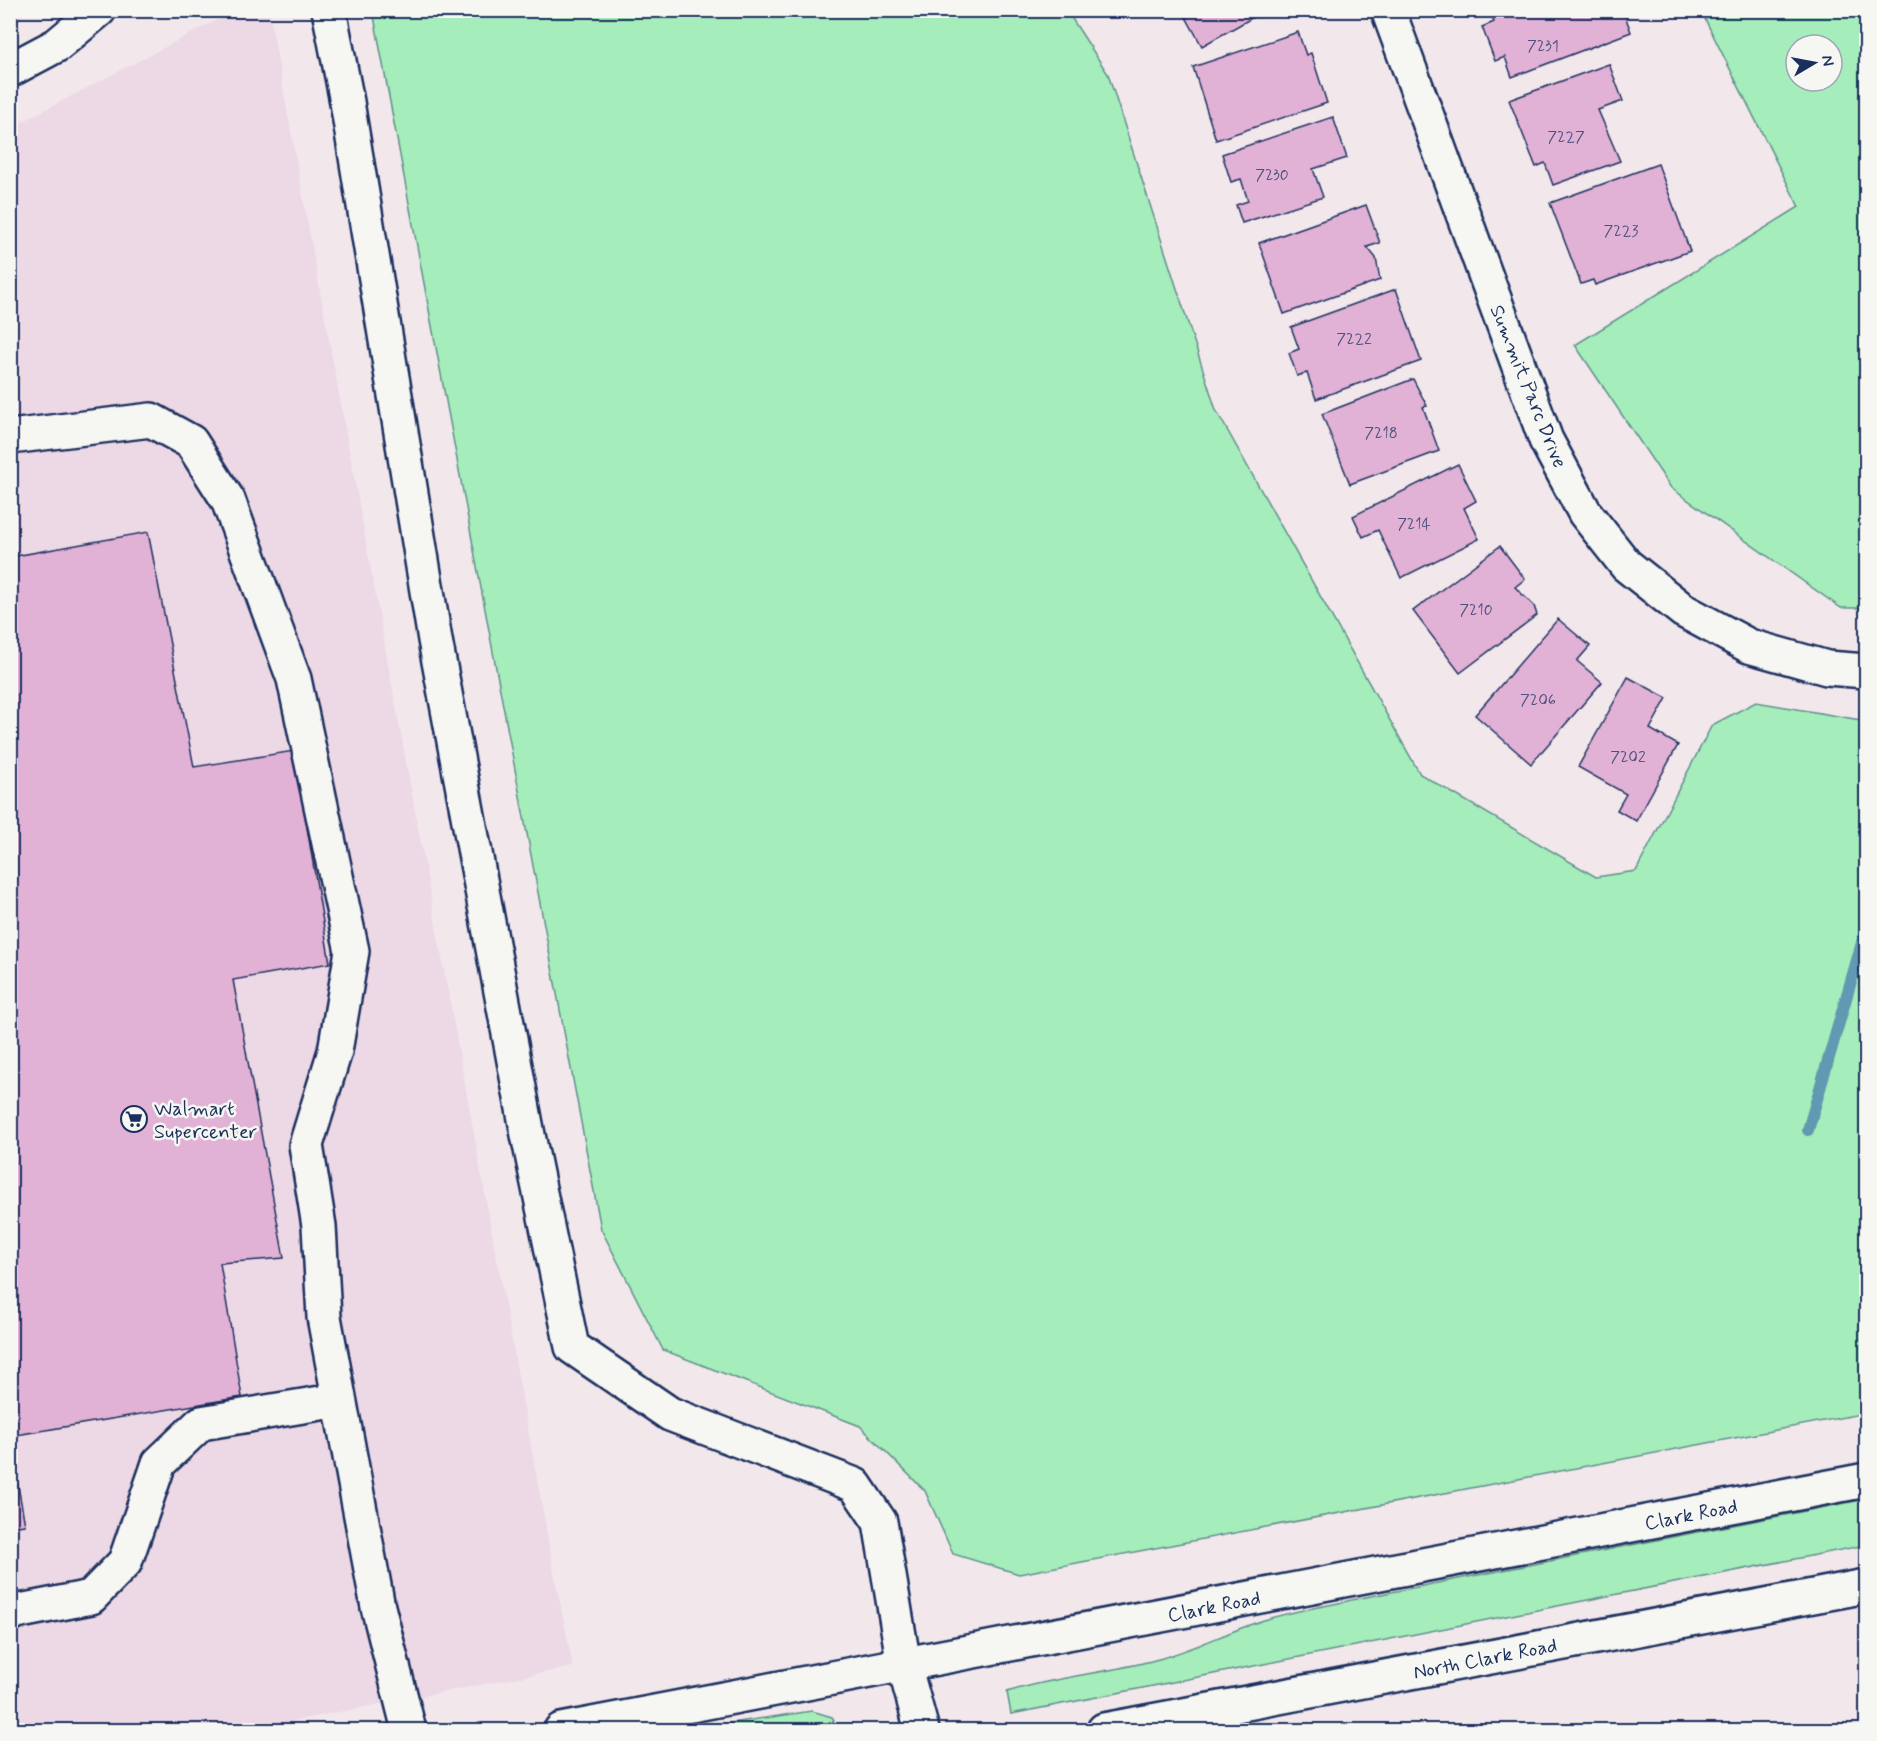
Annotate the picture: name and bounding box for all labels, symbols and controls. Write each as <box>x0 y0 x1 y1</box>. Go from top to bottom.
north arrow <box>1784 33 1844 93</box>
house number: 7231 <box>1527 36 1559 57</box>
text: N <box>1816 54 1839 68</box>
house number: 7227 <box>1547 127 1585 148</box>
house number: 7230 <box>1255 165 1289 186</box>
house number: 7223 <box>1604 221 1638 242</box>
street label: Summit Parc Drive <box>1483 301 1573 472</box>
house number: 7222 <box>1336 329 1372 350</box>
house number: 7218 <box>1364 423 1398 444</box>
house number: 7214 <box>1397 514 1431 535</box>
house number: 7210 <box>1459 600 1493 621</box>
house number: 7206 <box>1520 690 1556 711</box>
house number: 7202 <box>1610 747 1646 768</box>
place label: Walmart Supercenter <box>154 1096 257 1146</box>
supermarket icon: Walmart Supercenter <box>119 1104 149 1134</box>
street label: Clark Road <box>1642 1493 1740 1538</box>
street label: Clark Road <box>1165 1585 1263 1630</box>
street label: North Clark Road <box>1411 1632 1560 1687</box>

